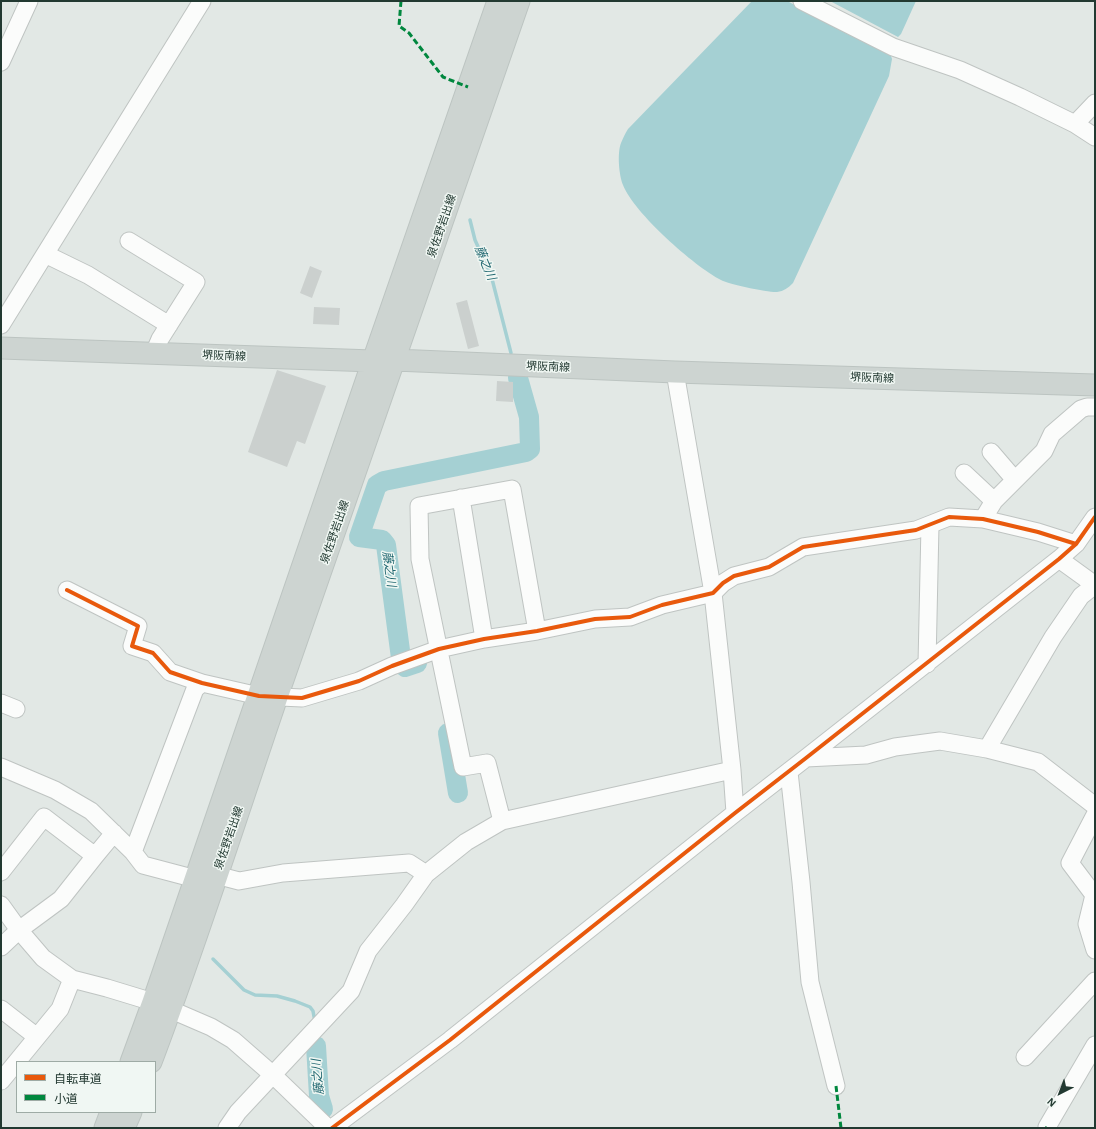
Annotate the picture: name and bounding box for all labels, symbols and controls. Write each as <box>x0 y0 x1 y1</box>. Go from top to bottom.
street label: 泉佐野岩出線 <box>425 193 459 259</box>
water label: 藤之川 <box>471 244 499 282</box>
street label: 堺阪南線 <box>202 349 246 363</box>
street label: 堺阪南線 <box>526 360 570 374</box>
street label: 堺阪南線 <box>850 371 894 385</box>
street label: 泉佐野岩出線 <box>318 499 352 565</box>
water label: 藤之川 <box>379 550 399 588</box>
street label: 泉佐野岩出線 <box>212 805 246 871</box>
water label: 藤之川 <box>309 1058 327 1096</box>
legend <box>16 1061 156 1113</box>
text: 自転車道 <box>54 1073 102 1085</box>
north arrow <box>1040 1073 1080 1113</box>
text: 小道 <box>54 1093 78 1105</box>
text: N <box>1045 1096 1058 1109</box>

